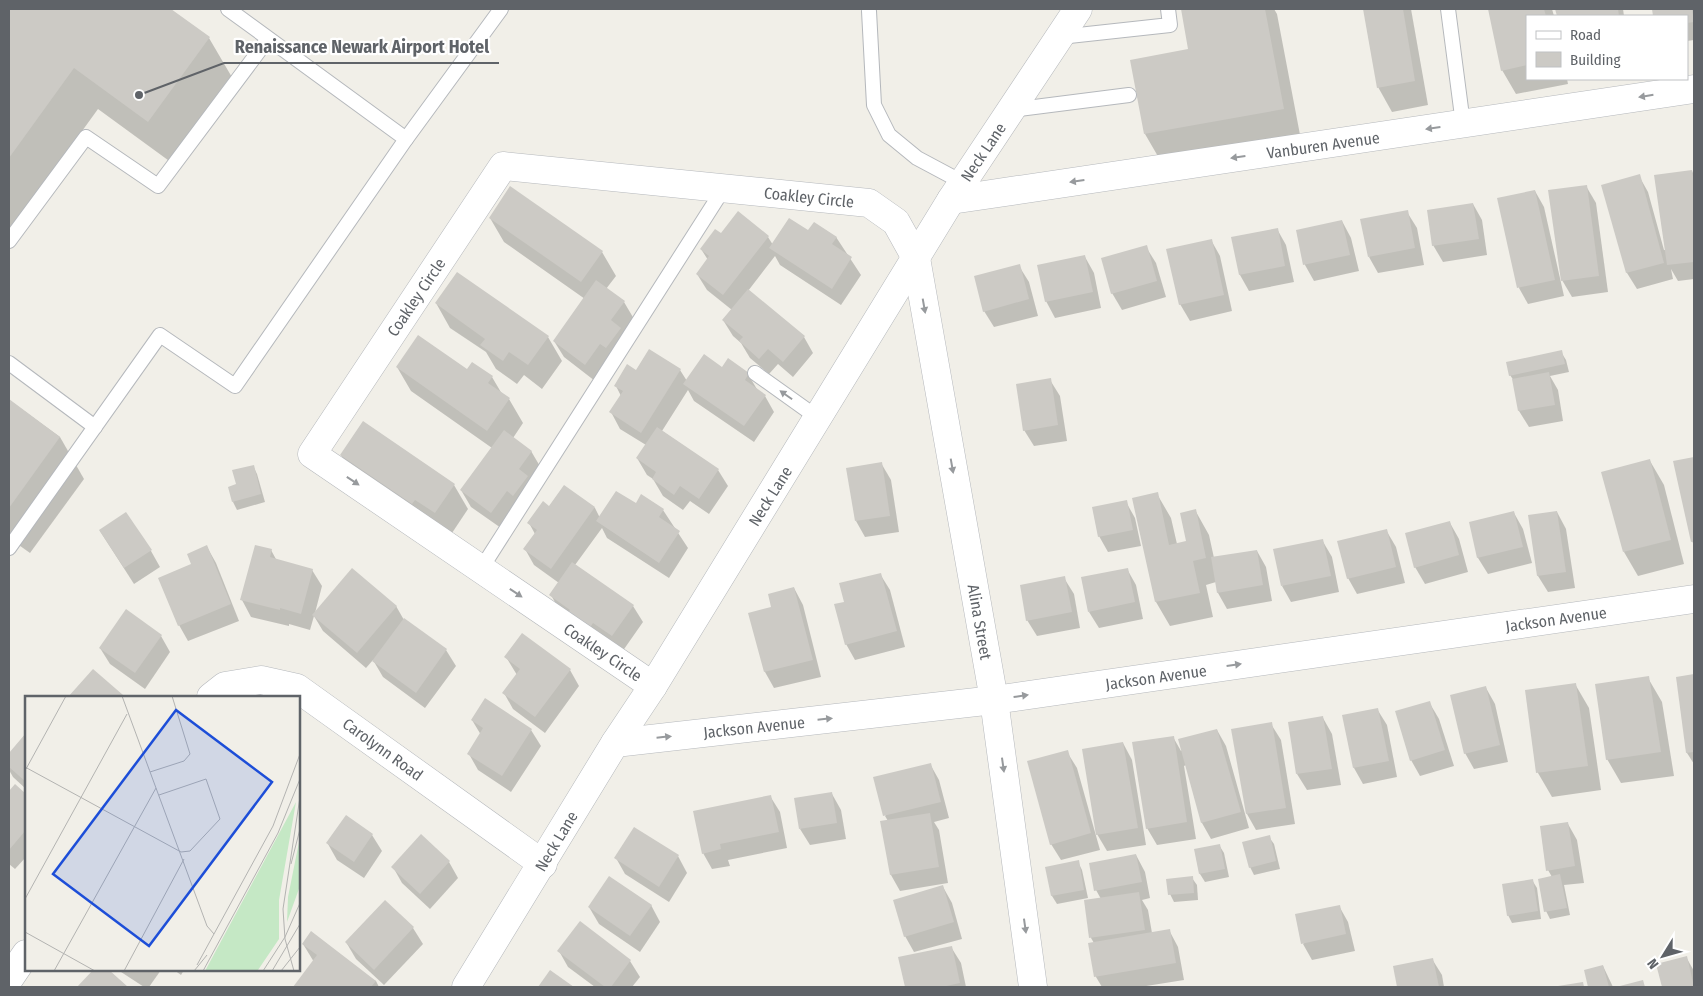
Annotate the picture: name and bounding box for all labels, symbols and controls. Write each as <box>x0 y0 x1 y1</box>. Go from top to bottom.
legend <box>1526 15 1688 80</box>
text: Road <box>1570 26 1601 44</box>
callout: Renaissance Newark Airport Hotel <box>224 30 499 63</box>
text: Renaissance Newark Airport Hotel <box>235 36 489 58</box>
text: Building <box>1570 51 1621 69</box>
one-way arrow <box>1638 92 1654 100</box>
street label: Neck Lane <box>957 119 1010 185</box>
one-way arrow <box>1425 124 1441 132</box>
street label: Vanburen Avenue <box>1265 128 1381 163</box>
one-way arrow <box>1230 153 1246 161</box>
one-way arrow <box>1069 177 1085 185</box>
street label: Coakley Circle <box>763 183 855 212</box>
street label: Coakley Circle <box>383 254 450 340</box>
one-way arrow <box>921 299 929 315</box>
one-way arrow <box>779 390 793 400</box>
one-way arrow <box>949 459 957 475</box>
street label: Neck Lane <box>745 463 796 530</box>
one-way arrow <box>346 477 359 486</box>
street label: Alina Street <box>964 583 996 662</box>
one-way arrow <box>509 588 523 597</box>
street label: Jackson Avenue <box>1504 603 1608 636</box>
street label: Coakley Circle <box>560 619 646 686</box>
street label: Jackson Avenue <box>1104 661 1208 694</box>
one-way arrow <box>1227 661 1243 669</box>
one-way arrow <box>1014 692 1030 700</box>
inset map <box>25 696 300 971</box>
street label: Jackson Avenue <box>702 713 806 742</box>
street label: Carolynn Road <box>339 714 426 785</box>
one-way arrow <box>818 715 834 723</box>
one-way arrow <box>656 733 672 741</box>
one-way arrow <box>999 757 1007 773</box>
street label: Neck Lane <box>531 808 582 875</box>
one-way arrow <box>1021 918 1029 934</box>
north arrow <box>1638 931 1688 981</box>
text: N <box>1644 955 1662 972</box>

